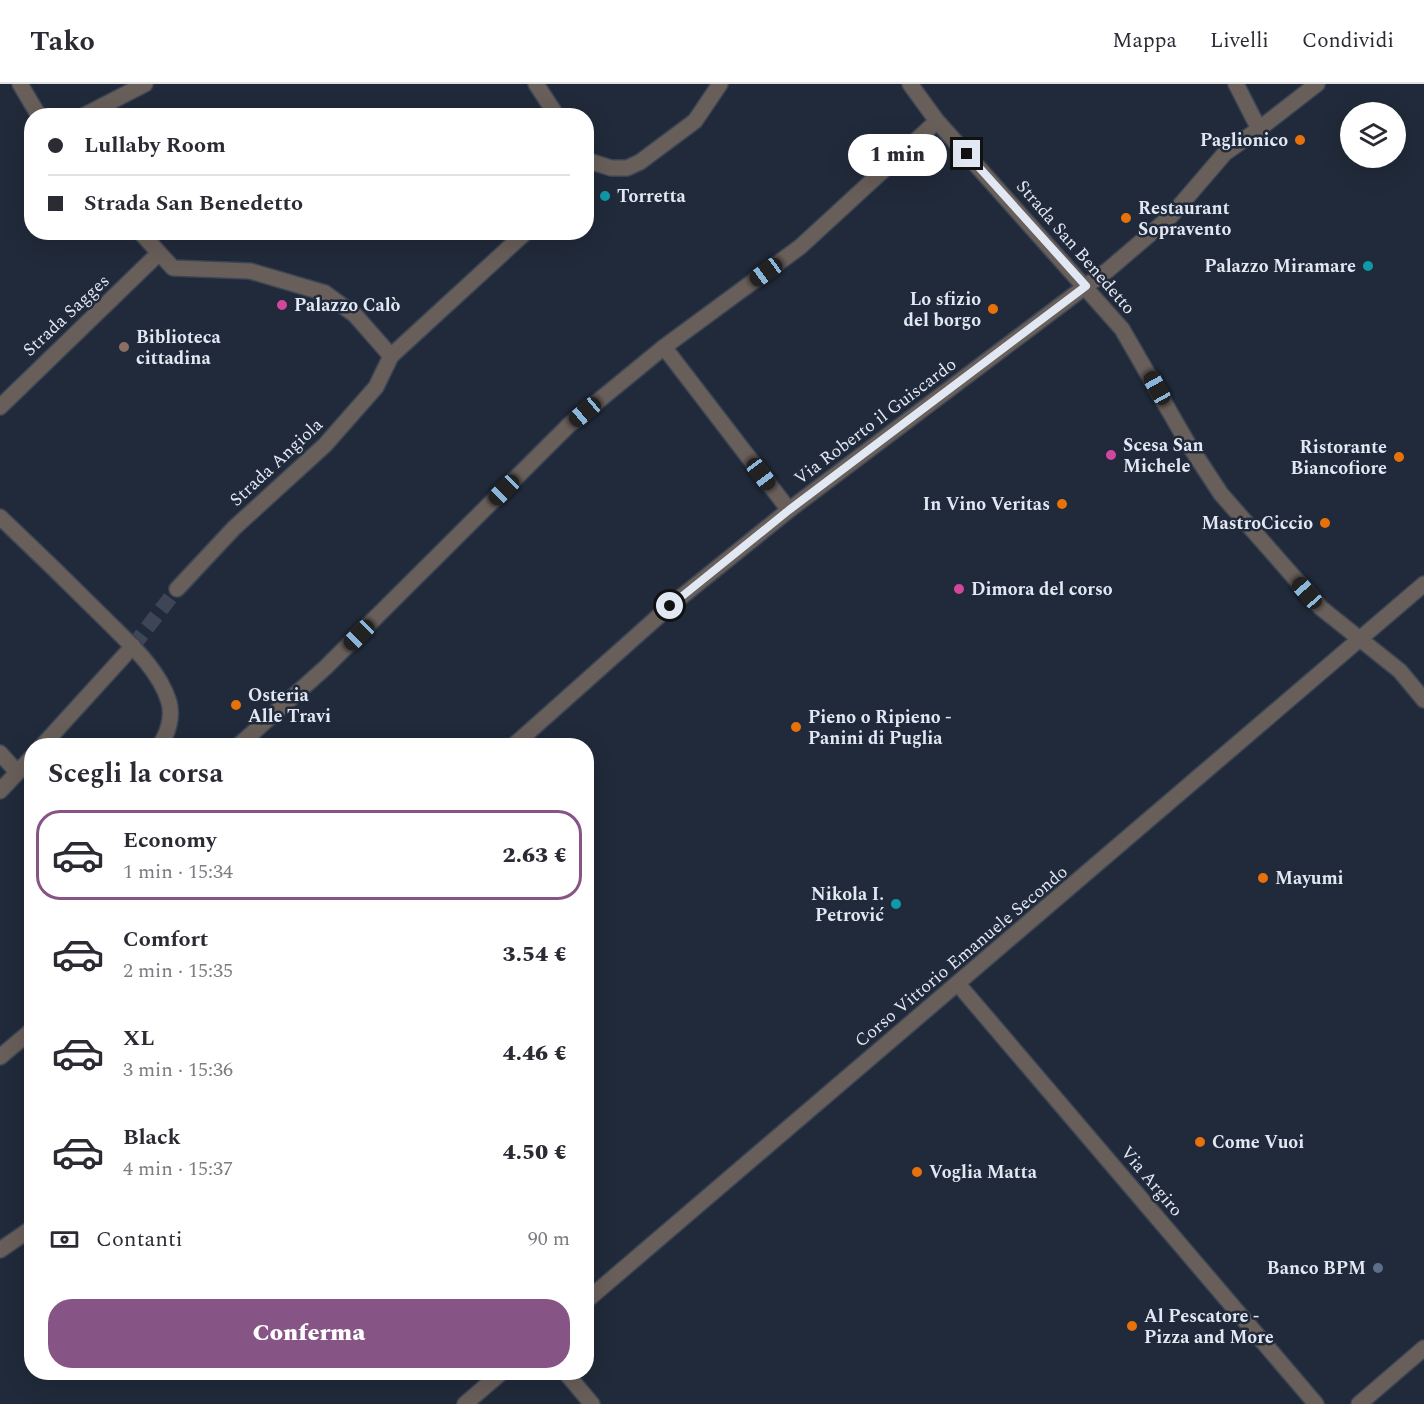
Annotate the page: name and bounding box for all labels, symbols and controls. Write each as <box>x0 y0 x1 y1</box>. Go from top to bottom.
text: Tako <box>30 20 95 63</box>
text: Mappa <box>1112 25 1177 57</box>
text: Livelli <box>1210 25 1269 57</box>
text: Condividi <box>1302 25 1394 57</box>
map controls <box>1340 102 1406 168</box>
button: layers <box>1340 102 1406 168</box>
place label: Paglionico <box>1200 127 1288 154</box>
text: Lullaby Room <box>84 129 226 162</box>
callout: 1 min <box>847 133 946 175</box>
marker: Paglionico <box>1293 133 1307 147</box>
text: 1 min <box>870 140 925 170</box>
route end <box>953 140 980 167</box>
street label: Strada San Benedetto <box>1009 174 1142 321</box>
place label: Torretta <box>617 183 687 210</box>
text: Strada San Benedetto <box>84 187 303 220</box>
marker: Torretta <box>598 189 612 203</box>
place label: Restaurant Sopravento <box>1138 195 1231 243</box>
marker: Restaurant Sopravento <box>1119 211 1133 225</box>
place label: Palazzo Miramare <box>1204 253 1356 280</box>
car <box>746 254 786 290</box>
marker: Palazzo Miramare <box>1361 259 1375 273</box>
street label: Strada Sagges <box>17 268 116 363</box>
place label: Lo sfizio del borgo <box>903 286 981 334</box>
place label: Palazzo Calò <box>294 292 401 319</box>
marker: Palazzo Calò <box>275 298 289 312</box>
marker: Lo sfizio del borgo <box>986 302 1000 316</box>
place label: Biblioteca cittadina <box>136 324 222 372</box>
marker: Biblioteca cittadina <box>117 340 131 354</box>
street label: Via Roberto il Guiscardo <box>788 351 962 492</box>
car <box>1140 368 1174 408</box>
car <box>565 394 605 430</box>
street label: Strada Angiola <box>224 412 329 513</box>
place label: Scesa San Michele <box>1123 432 1204 480</box>
place label: Ristorante Biancofiore <box>1290 434 1387 482</box>
marker: Scesa San Michele <box>1104 448 1118 462</box>
marker: Ristorante Biancofiore <box>1392 450 1406 464</box>
car <box>743 454 779 494</box>
car <box>485 471 523 509</box>
place label: In Vino Veritas <box>923 491 1050 518</box>
marker: In Vino Veritas <box>1055 497 1069 511</box>
place label: MastroCiccio <box>1202 510 1313 537</box>
marker: MastroCiccio <box>1318 516 1332 530</box>
car <box>1288 574 1326 612</box>
place label: Dimora del corso <box>971 576 1113 603</box>
marker: Dimora del corso <box>952 582 966 596</box>
route start <box>656 592 683 619</box>
car <box>340 616 378 654</box>
place label: Osteria Alle Travi <box>248 682 331 730</box>
marker: Osteria Alle Travi <box>229 698 243 712</box>
place label: Pieno o Ripieno - Panini di Puglia <box>808 704 952 752</box>
marker: Pieno o Ripieno - Panini di Puglia <box>789 720 803 734</box>
text: Scegli la corsa <box>48 753 223 795</box>
text: Economy <box>123 824 216 857</box>
icon: car <box>51 828 105 882</box>
text: 2.63 € <box>503 839 567 872</box>
text: 1 min · 15:34 <box>123 857 233 887</box>
street label: Corso Vittorio Emanuele Secondo <box>849 859 1074 1054</box>
place label: Mayumi <box>1275 865 1344 892</box>
marker: Mayumi <box>1256 871 1270 885</box>
place label: Nikola I. Petrović <box>811 881 884 929</box>
marker: Nikola I. Petrović <box>889 897 903 911</box>
text: Comfort <box>123 923 208 956</box>
icon: car <box>51 927 105 981</box>
text: 3.54 € <box>503 938 567 971</box>
text: 2 min · 15:35 <box>123 956 233 986</box>
text: XL <box>123 1022 154 1055</box>
icon: car <box>51 1026 105 1080</box>
text: 4.46 € <box>503 1037 567 1070</box>
text: 3 min · 15:36 <box>123 1055 233 1085</box>
text: Black <box>123 1121 181 1154</box>
icon: car <box>51 1125 105 1179</box>
place label: Come Vuoi <box>1212 1129 1304 1156</box>
marker: Come Vuoi <box>1193 1135 1207 1149</box>
text: 4.50 € <box>503 1136 567 1169</box>
street label: Via Argiro <box>1114 1140 1189 1223</box>
text: 4 min · 15:37 <box>123 1154 233 1184</box>
place label: Voglia Matta <box>929 1159 1038 1186</box>
marker: Voglia Matta <box>910 1165 924 1179</box>
icon: cash <box>48 1223 81 1256</box>
text: Contanti <box>96 1223 183 1256</box>
text: 90 m <box>528 1224 570 1254</box>
place label: Banco BPM <box>1267 1255 1366 1282</box>
marker: Banco BPM <box>1371 1261 1385 1275</box>
button: Conferma <box>48 1299 570 1368</box>
place label: Al Pescatore - Pizza and More <box>1144 1303 1274 1351</box>
marker: Al Pescatore - Pizza and More <box>1125 1319 1139 1333</box>

